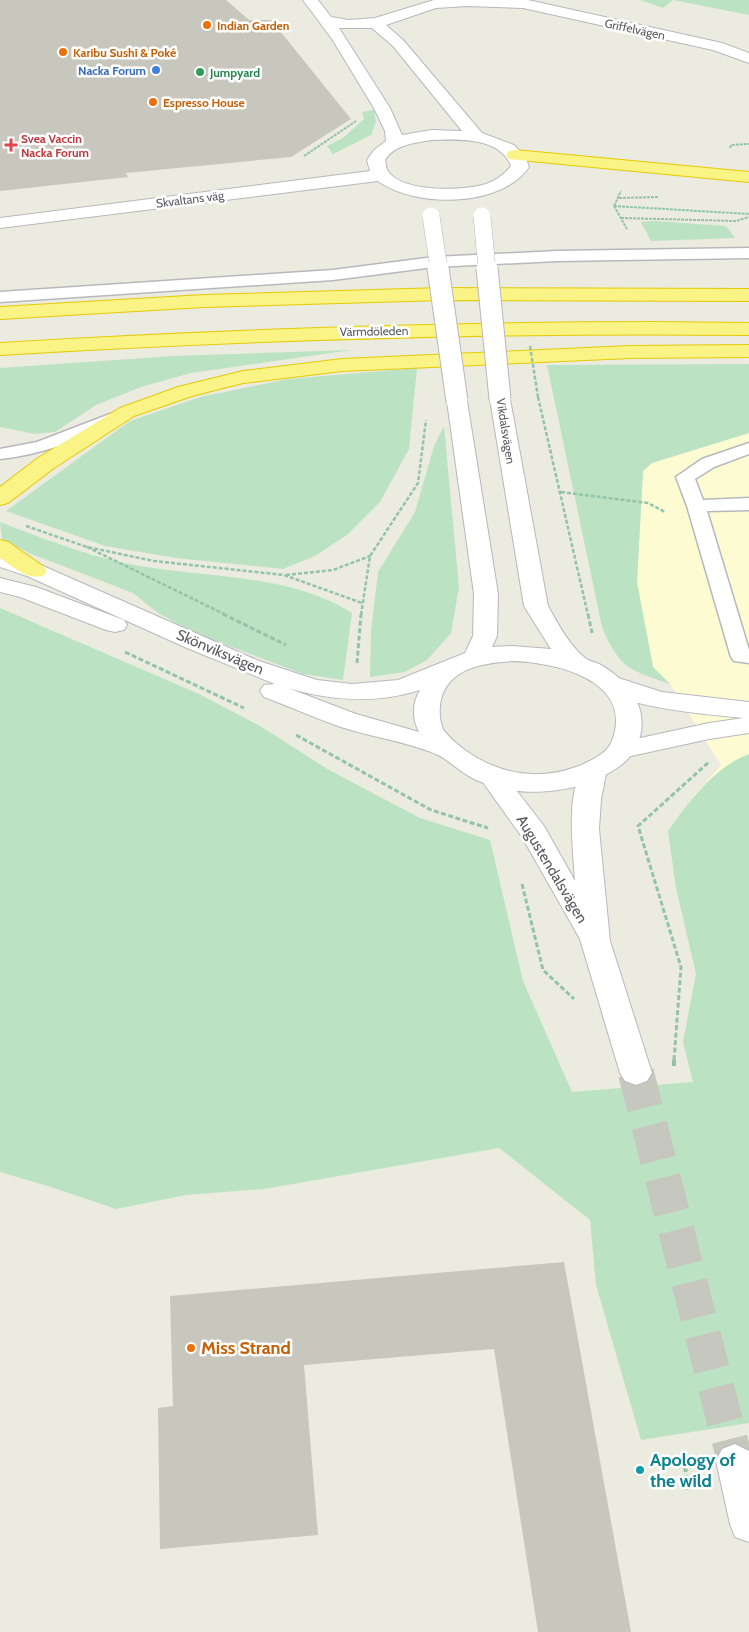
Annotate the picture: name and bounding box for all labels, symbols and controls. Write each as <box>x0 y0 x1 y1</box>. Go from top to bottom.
street label: Griffelvägen <box>603 15 667 43</box>
place label: Indian Garden <box>217 18 289 33</box>
marker: Indian Garden <box>201 19 213 31</box>
place label: Karibu Sushi & Poké <box>73 45 176 60</box>
marker: Karibu Sushi & Poké <box>57 46 69 58</box>
place label: Nacka Forum <box>78 63 146 78</box>
marker: Nacka Forum <box>150 64 162 76</box>
place label: Jumpyard <box>209 65 260 80</box>
marker: Jumpyard <box>194 66 206 78</box>
place label: Espresso House <box>163 95 245 110</box>
marker: Espresso House <box>147 96 159 108</box>
place label: Svea Vaccin Nacka Forum <box>21 131 89 160</box>
marker: Svea Vaccin Nacka Forum <box>5 139 17 151</box>
street label: Skvaltans väg <box>155 187 226 211</box>
street label: Värmdöleden <box>340 323 409 339</box>
street label: Vikdalsvägen <box>493 397 519 465</box>
street label: Skönviksvägen <box>174 626 266 678</box>
street label: Augustendalsvägen <box>513 812 591 926</box>
place label: Miss Strand <box>201 1337 291 1359</box>
marker: Miss Strand <box>185 1342 197 1354</box>
place label: Apology of the wild <box>650 1449 736 1492</box>
marker: Apology of the wild <box>634 1464 646 1476</box>

